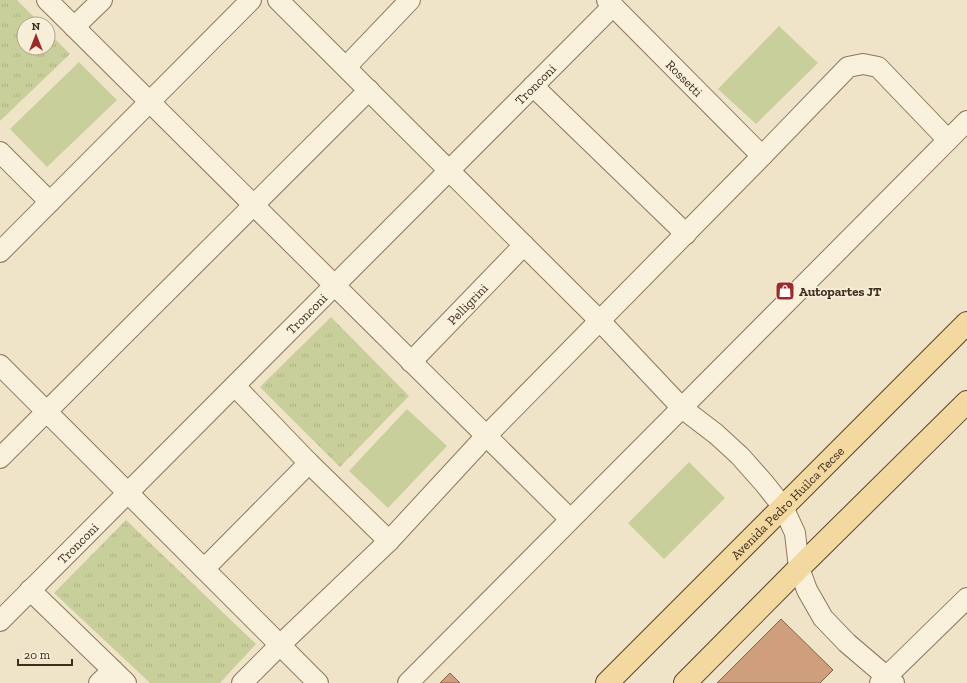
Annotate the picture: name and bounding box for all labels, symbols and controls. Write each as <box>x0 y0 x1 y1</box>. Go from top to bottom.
north arrow <box>16 16 56 56</box>
text: N <box>32 20 41 33</box>
street label: Rossetti <box>663 57 706 100</box>
street label: Tronconi <box>512 60 559 108</box>
street label: Pelligrini <box>444 280 491 327</box>
shop icon: Autopartes JT <box>774 280 796 302</box>
place label: Autopartes JT <box>799 284 882 299</box>
street label: Tronconi <box>283 290 330 337</box>
street label: Avenida Pedro Huilca Tecse <box>728 443 847 562</box>
street label: Tronconi <box>54 519 101 567</box>
scale bar <box>18 641 72 667</box>
text: 20 m <box>24 648 51 662</box>

